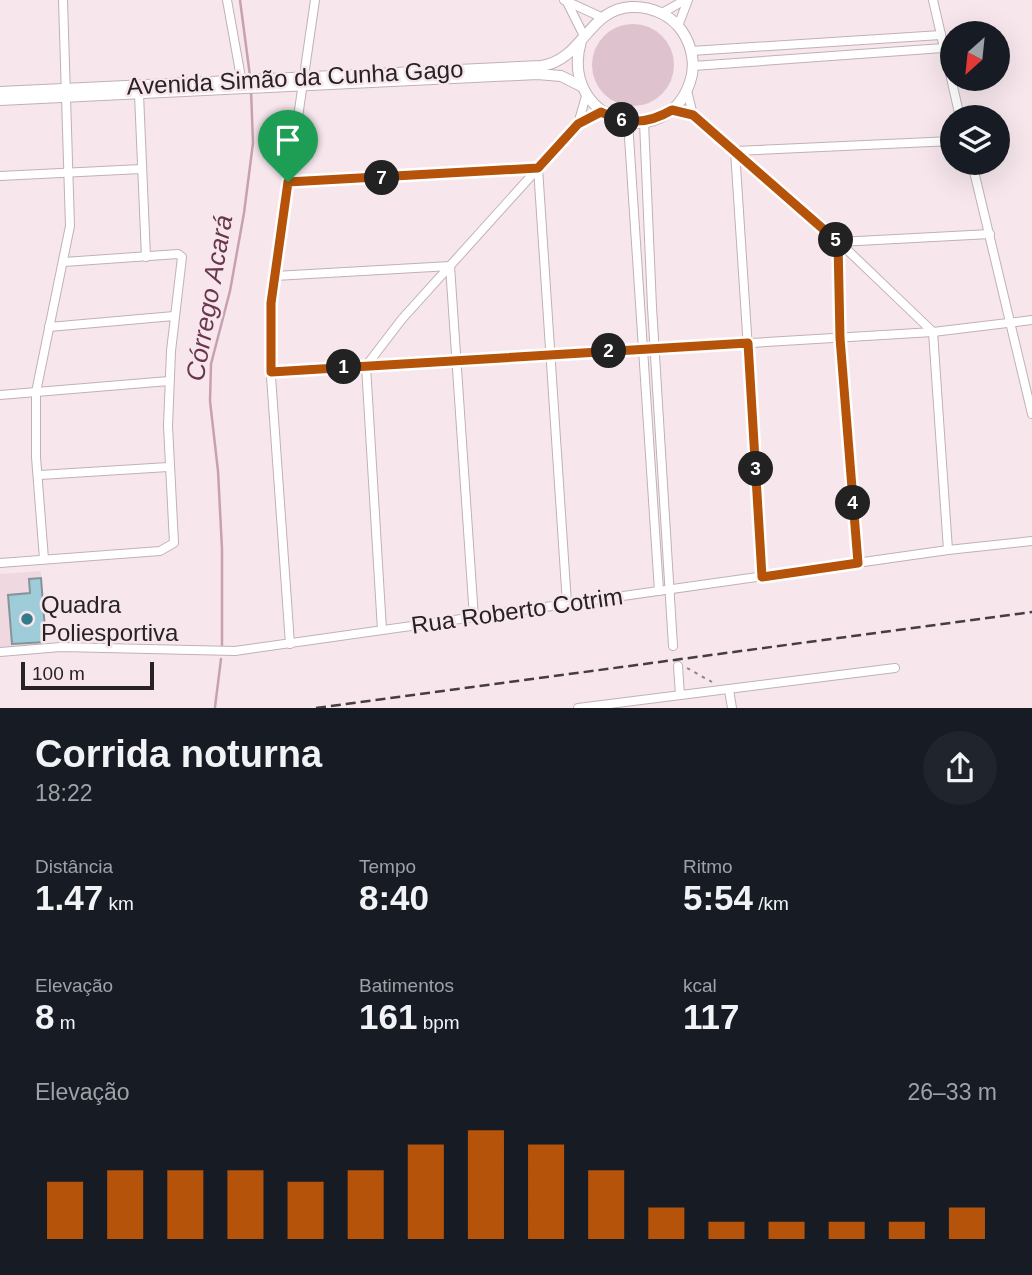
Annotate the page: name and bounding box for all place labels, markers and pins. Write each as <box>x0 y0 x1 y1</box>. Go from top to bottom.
pin: 6 <box>604 102 640 138</box>
pin <box>258 110 318 182</box>
pin: 7 <box>364 160 400 196</box>
pin: 5 <box>818 222 854 258</box>
pin: 2 <box>592 334 626 368</box>
pin: 1 <box>326 350 362 384</box>
pin: 3 <box>738 452 774 486</box>
pin: 4 <box>836 486 870 520</box>
place label: Quadra Poliesportiva <box>41 591 179 646</box>
marker: Quadra Poliesportiva <box>19 611 35 627</box>

